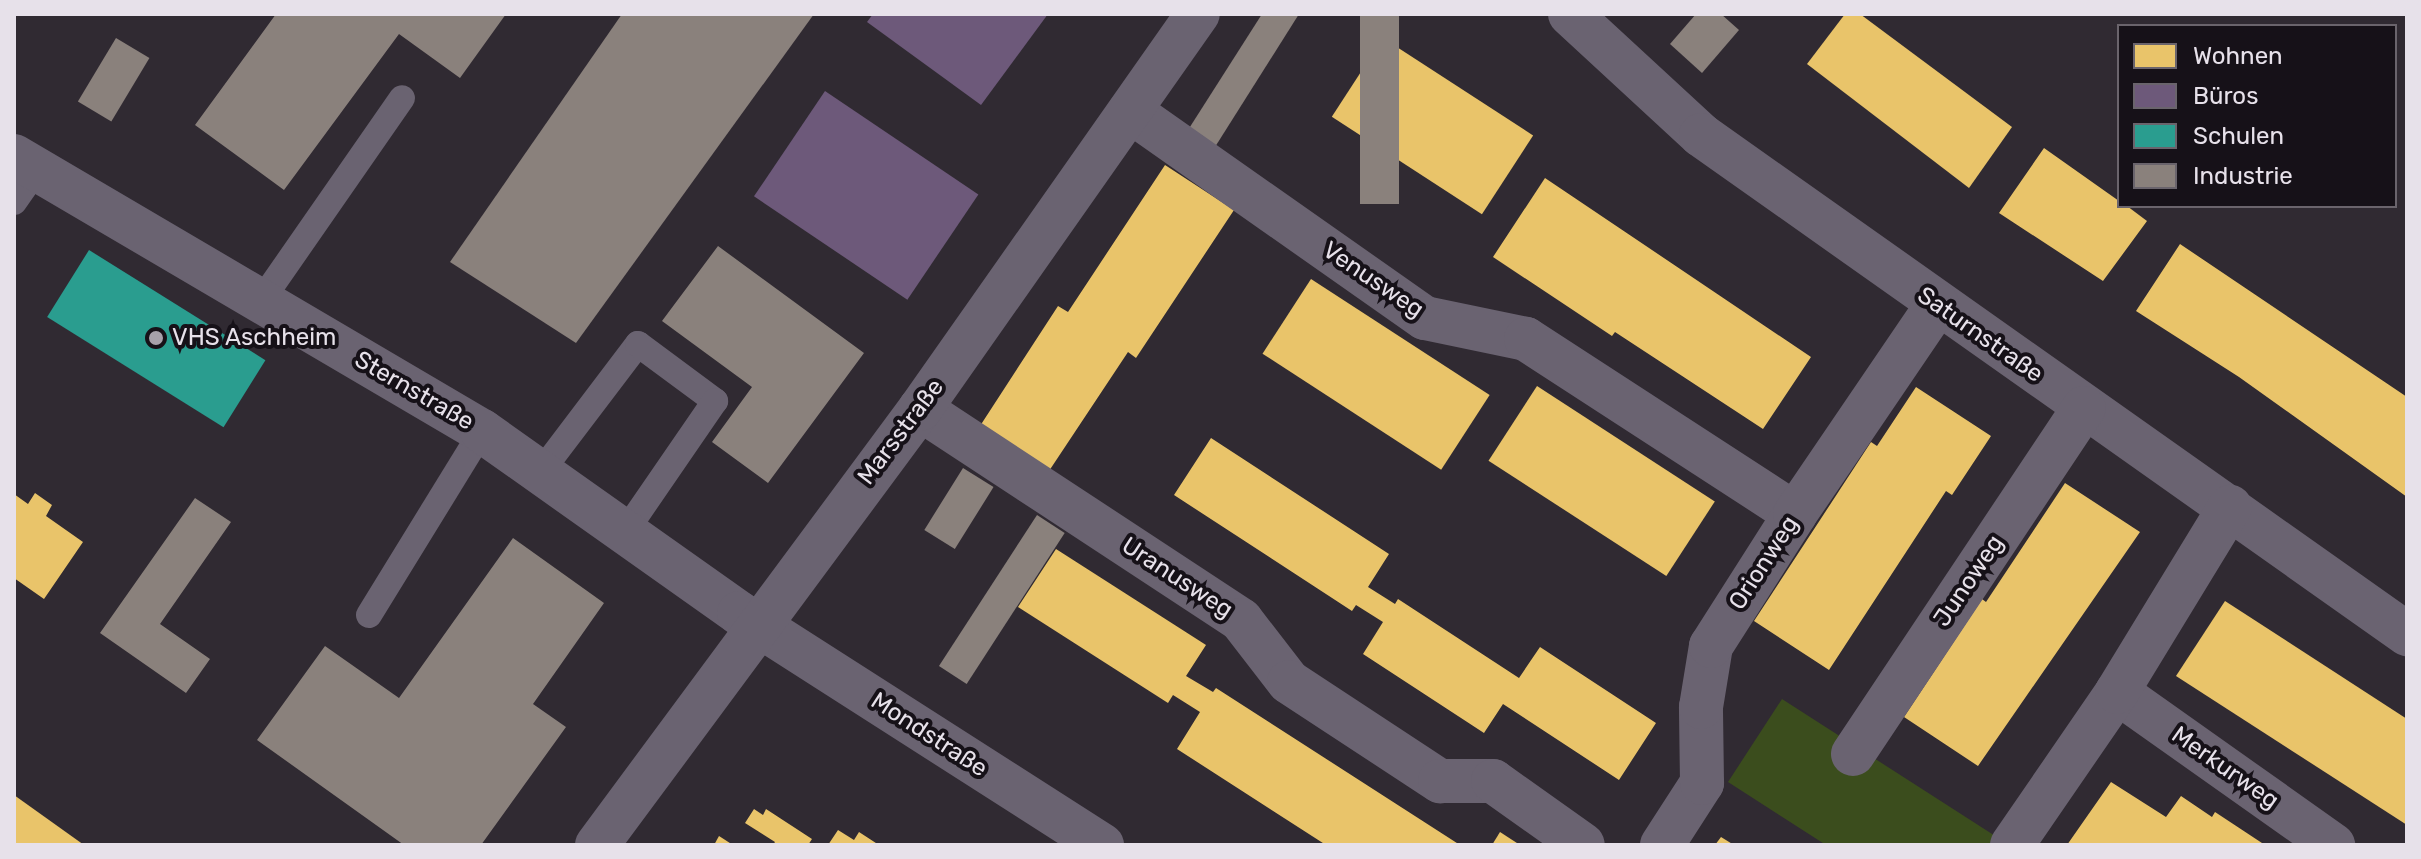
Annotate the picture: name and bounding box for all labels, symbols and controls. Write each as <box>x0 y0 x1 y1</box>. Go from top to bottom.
legend <box>2117 24 2397 208</box>
text: Wohnen <box>2193 42 2283 70</box>
text: Büros <box>2193 82 2258 110</box>
text: Schulen <box>2193 122 2284 150</box>
text: Industrie <box>2193 162 2293 190</box>
street label: Venusweg <box>1317 236 1429 324</box>
street label: Saturnstraße <box>1912 281 2048 389</box>
place label: VHS Aschheim <box>172 324 337 352</box>
marker: VHS Aschheim <box>147 329 165 347</box>
street label: Sternstraße <box>349 345 479 437</box>
street label: Marsstraße <box>852 373 950 491</box>
street label: Orionweg <box>1723 511 1805 615</box>
street label: Junoweg <box>1928 530 2010 632</box>
street label: Uranusweg <box>1116 531 1238 625</box>
street label: Mondstraße <box>865 687 993 783</box>
street label: Merkurweg <box>2166 721 2284 815</box>

